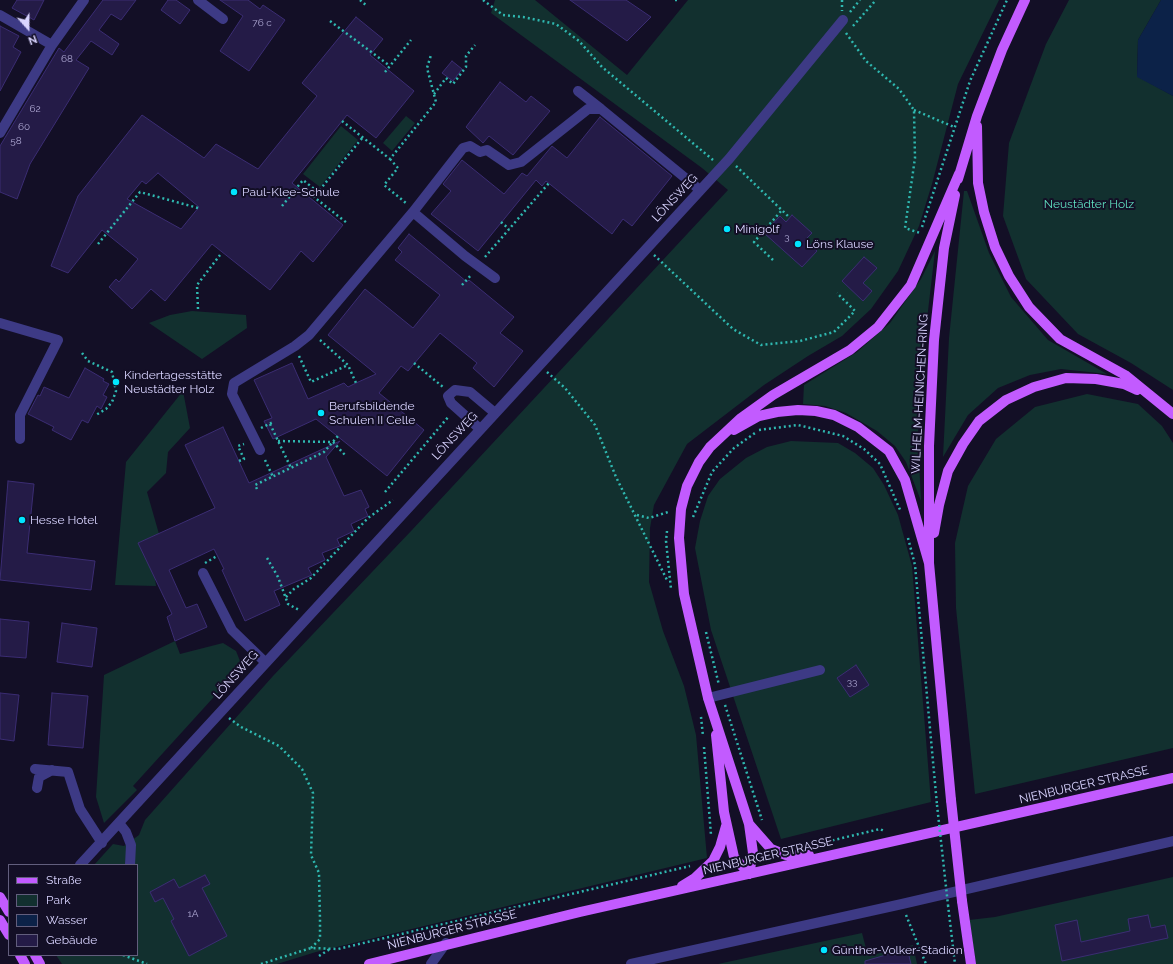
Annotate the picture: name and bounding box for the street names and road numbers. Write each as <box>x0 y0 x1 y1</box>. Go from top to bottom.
street label: LÖNSWEG <box>649 171 701 225</box>
street label: WILHELM-HEINICHEN-RING <box>909 314 931 474</box>
street label: LÖNSWEG <box>429 409 481 463</box>
street label: LÖNSWEG <box>210 648 262 702</box>
street label: NIENBURGER STRASSE <box>1018 763 1150 807</box>
street label: NIENBURGER STRASSE <box>702 834 834 878</box>
street label: NIENBURGER STRASSE <box>386 907 518 953</box>

